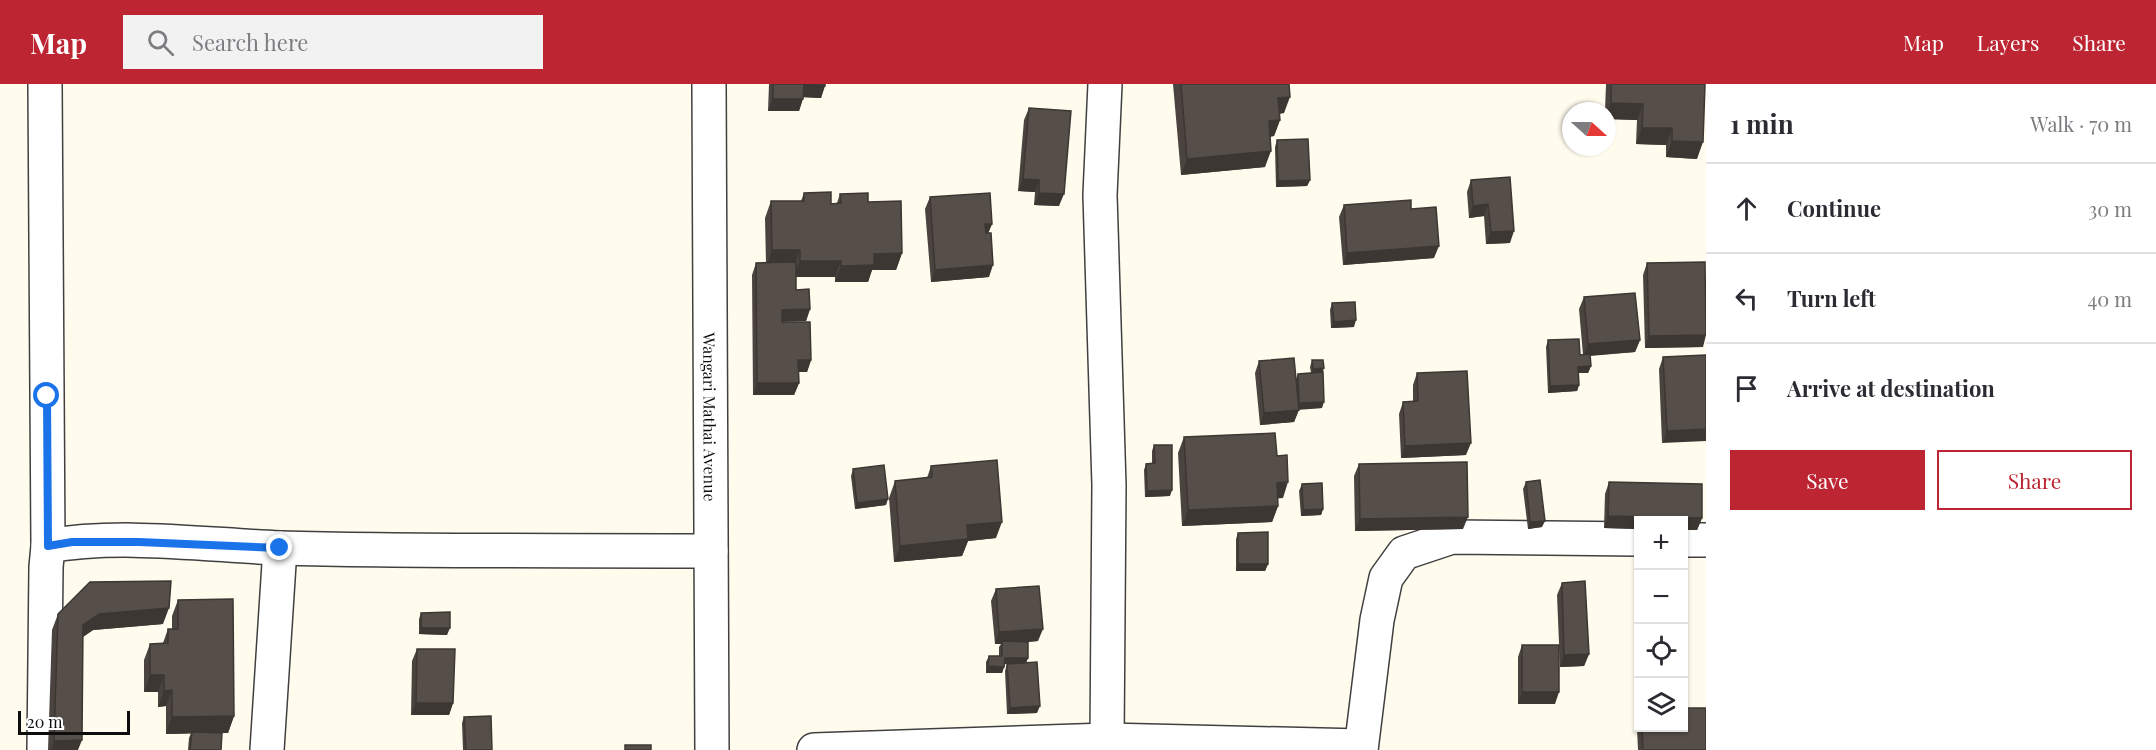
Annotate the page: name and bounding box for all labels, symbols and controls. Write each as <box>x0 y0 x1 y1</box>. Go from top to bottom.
search box <box>123 15 543 69</box>
text: Map <box>30 24 87 61</box>
icon: search <box>144 26 177 59</box>
text: Search here <box>192 27 308 57</box>
text: Map <box>1903 28 1944 56</box>
text: Layers <box>1977 28 2039 56</box>
text: Share <box>2072 28 2126 56</box>
north arrow <box>1562 102 1616 156</box>
text: 1 min <box>1730 106 1794 141</box>
text: Walk · 70 m <box>2030 110 2132 137</box>
icon: ahead <box>1730 192 1763 225</box>
text: Continue <box>1787 193 1881 223</box>
text: 30 m <box>2088 195 2132 222</box>
icon: left <box>1730 282 1763 315</box>
text: Turn left <box>1787 283 1876 313</box>
text: 40 m <box>2087 285 2132 312</box>
street label: Wangari Mathai Avenue <box>700 331 721 502</box>
icon: arrive <box>1730 372 1763 405</box>
text: Arrive at destination <box>1787 373 1995 403</box>
route start <box>33 382 59 408</box>
button: Save <box>1730 450 1925 510</box>
button: Share <box>1937 450 2132 510</box>
map controls <box>1634 516 1688 732</box>
button: + <box>1634 516 1688 570</box>
route end <box>266 534 292 560</box>
button: − <box>1634 570 1688 624</box>
button: locate <box>1634 624 1688 678</box>
button: layers <box>1634 678 1688 732</box>
scale bar <box>18 708 130 736</box>
text: 20 m <box>27 711 62 732</box>

